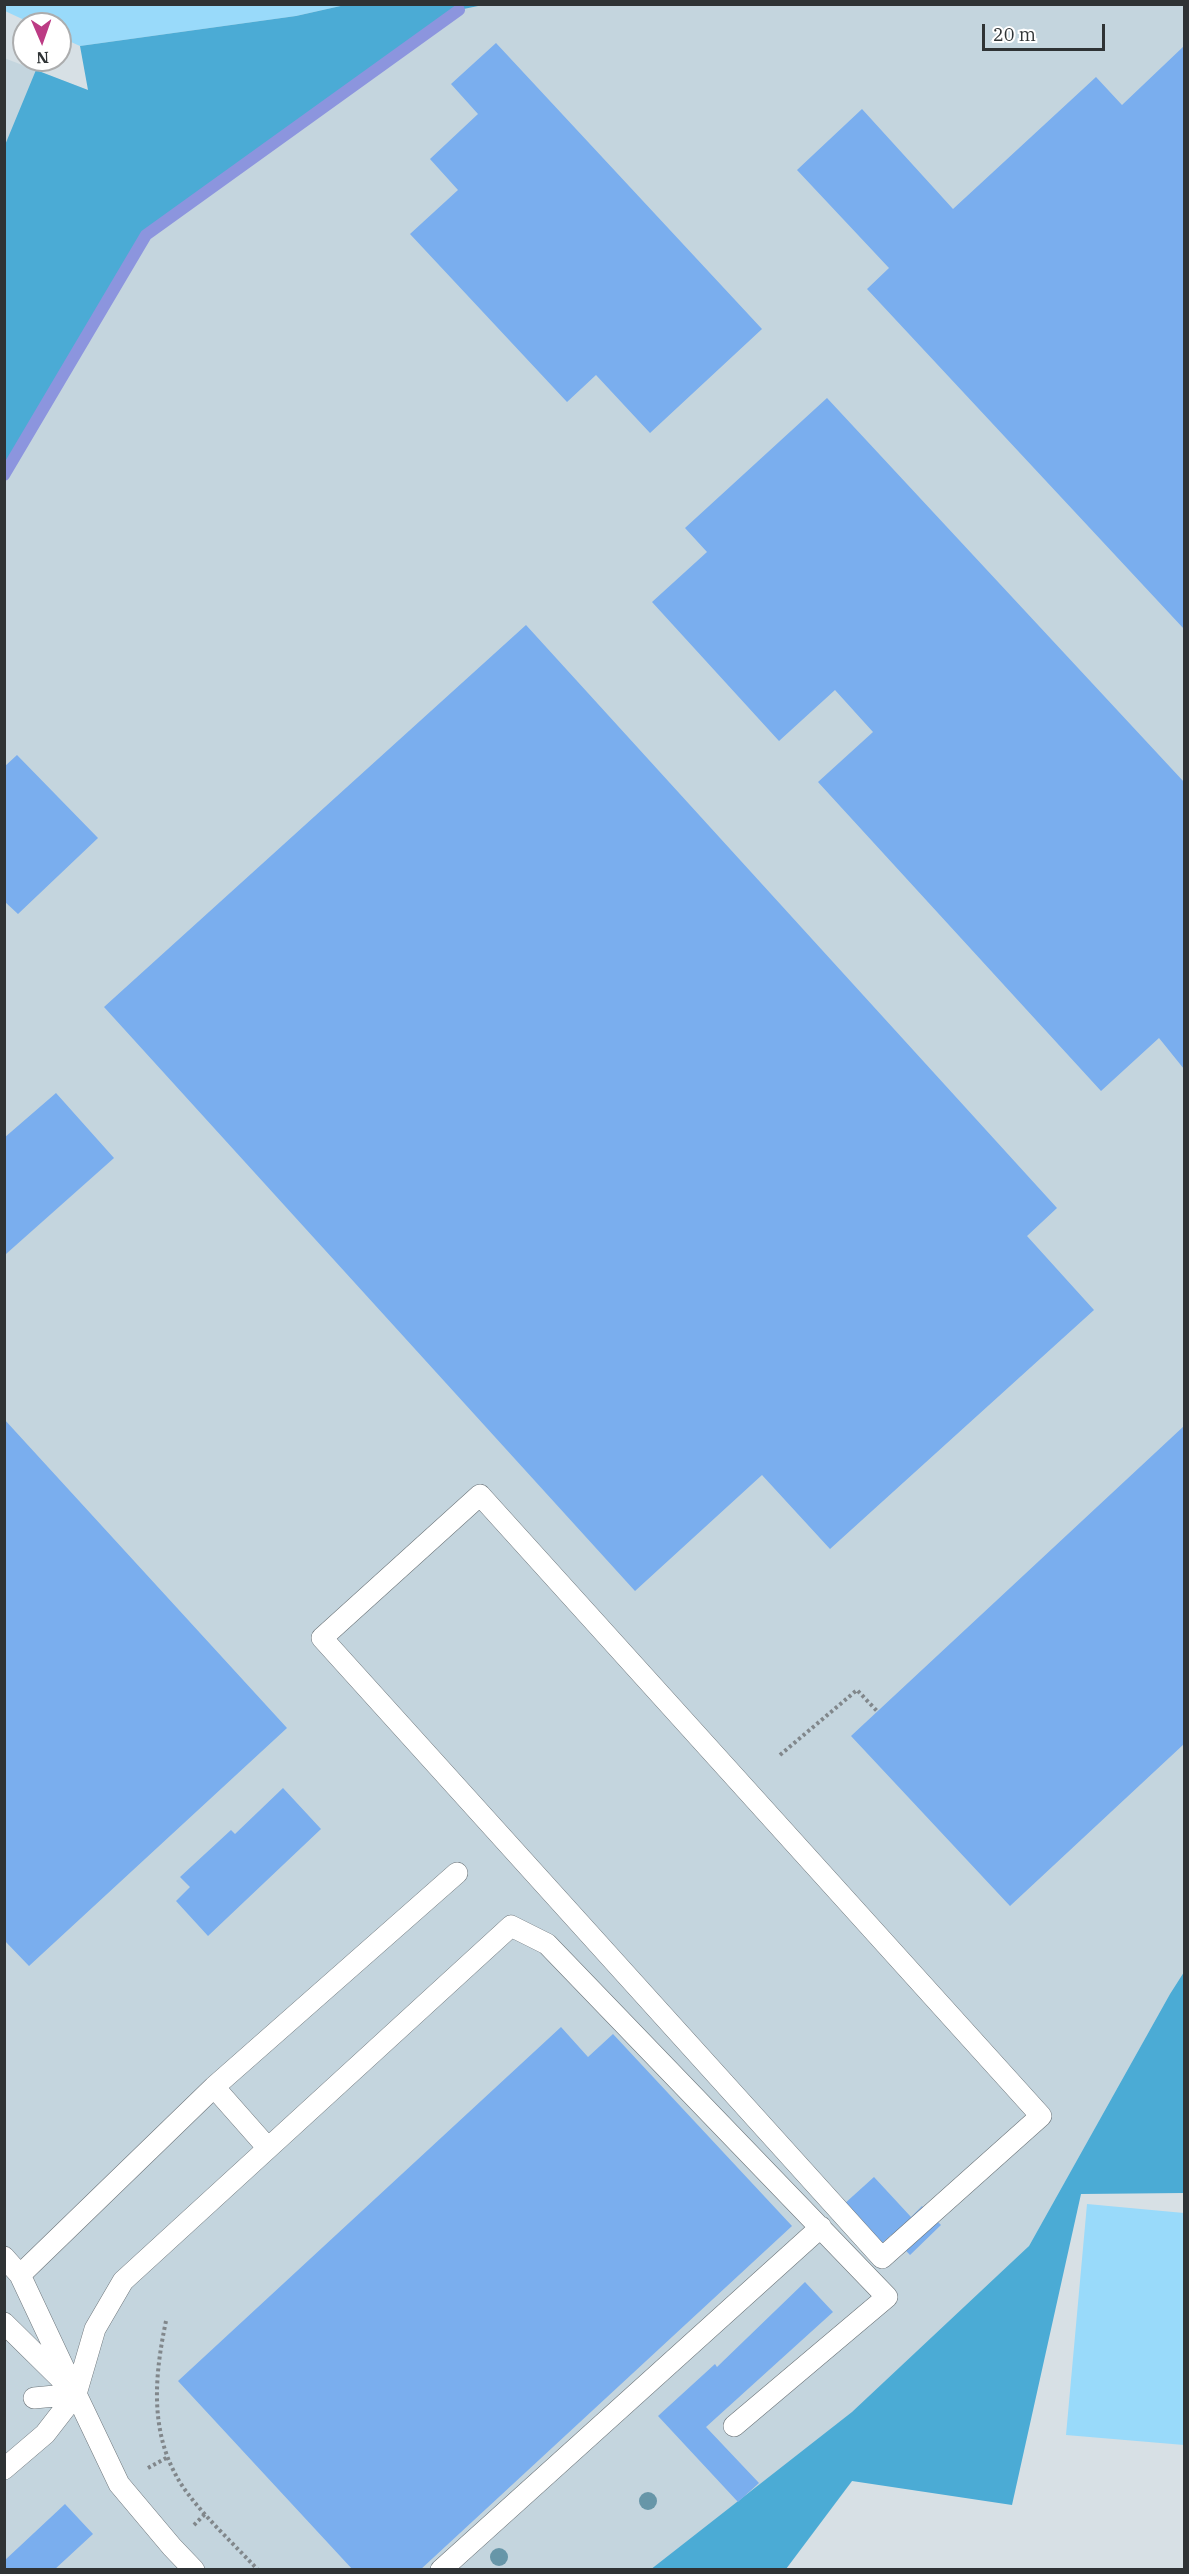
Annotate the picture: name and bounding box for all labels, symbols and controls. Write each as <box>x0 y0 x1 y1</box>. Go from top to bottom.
north arrow <box>12 12 72 72</box>
scale bar <box>985 12 1108 50</box>
text: 20 m <box>993 23 1036 46</box>
text: N <box>36 48 49 68</box>

